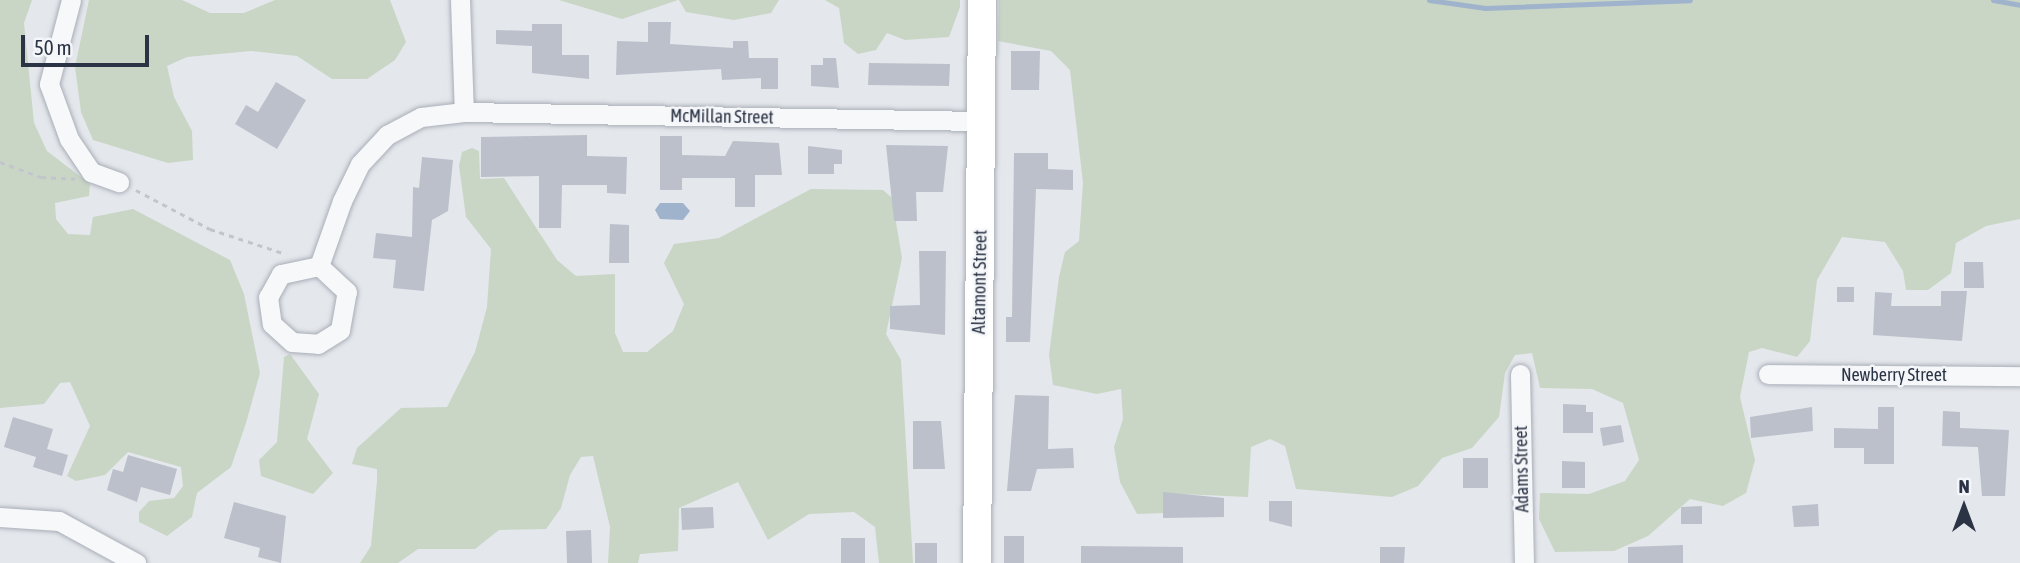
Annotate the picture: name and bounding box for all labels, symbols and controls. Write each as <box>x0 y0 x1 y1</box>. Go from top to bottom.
scale bar <box>24 21 152 65</box>
text: 50 m <box>34 35 72 59</box>
street label: McMillan Street <box>670 105 774 129</box>
street label: Altamont Street <box>968 230 992 334</box>
street label: Newberry Street <box>1841 364 1947 386</box>
street label: Adams Street <box>1510 425 1534 513</box>
north arrow <box>1929 472 1999 542</box>
text: N <box>1958 475 1970 497</box>

